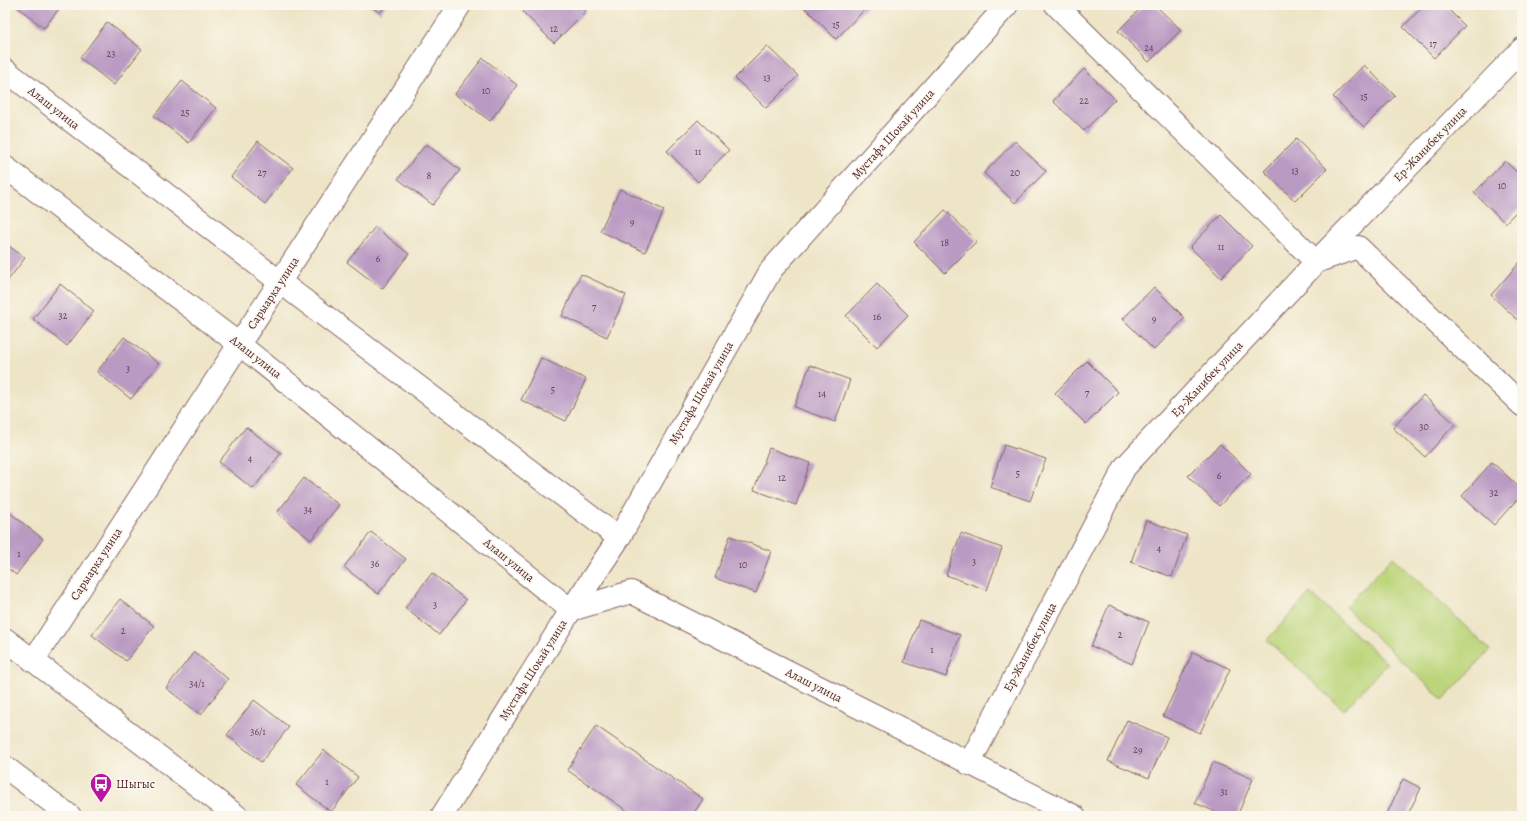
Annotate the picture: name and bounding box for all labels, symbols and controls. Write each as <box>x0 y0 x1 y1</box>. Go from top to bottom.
house number: 15 <box>832 18 840 31</box>
house number: 12 <box>550 22 558 35</box>
house number: 17 <box>1429 37 1438 50</box>
house number: 24 <box>1144 41 1154 54</box>
house number: 23 <box>107 47 115 60</box>
house number: 13 <box>763 71 771 84</box>
street label: Алаш улица <box>24 82 83 133</box>
house number: 10 <box>482 84 490 97</box>
street label: Мустафа Шокай улица <box>848 85 938 183</box>
house number: 15 <box>1360 90 1368 103</box>
house number: 22 <box>1079 94 1089 107</box>
street label: Ер-Жанибек улица <box>1390 103 1470 185</box>
house number: 25 <box>180 106 190 119</box>
house number: 11 <box>695 145 702 158</box>
house number: 13 <box>1291 164 1299 177</box>
house number: 27 <box>258 166 267 179</box>
house number: 20 <box>1010 166 1020 179</box>
house number: 8 <box>427 169 432 182</box>
house number: 10 <box>1498 179 1506 192</box>
house number: 9 <box>630 215 635 228</box>
house number: 18 <box>941 236 949 249</box>
house number: 11 <box>1218 240 1225 253</box>
house number: 6 <box>376 252 381 265</box>
street label: Сарыарка улица <box>243 253 303 332</box>
house number: 7 <box>592 300 597 313</box>
house number: 32 <box>59 309 68 322</box>
house number: 16 <box>873 310 881 323</box>
house number: 9 <box>1152 312 1157 325</box>
street label: Алаш улица <box>226 331 285 382</box>
street label: Ер-Жанибек улица <box>1168 337 1247 421</box>
street label: Мустафа Шокай улица <box>665 338 737 447</box>
house number: 3 <box>126 362 130 375</box>
house number: 5 <box>551 383 555 396</box>
house number: 7 <box>1085 386 1090 399</box>
house number: 14 <box>818 387 826 400</box>
house number: 30 <box>1419 420 1429 433</box>
house number: 4 <box>248 452 253 465</box>
house number: 5 <box>1016 467 1020 480</box>
house number: 6 <box>1217 469 1222 482</box>
house number: 12 <box>778 471 786 484</box>
house number: 32 <box>1490 486 1499 499</box>
house number: 34 <box>304 503 313 516</box>
street label: Сарыарка улица <box>66 524 126 603</box>
street label: Алаш улица <box>479 534 538 586</box>
house number: 4 <box>1157 542 1162 555</box>
house number: 1 <box>17 547 21 560</box>
house number: 3 <box>972 555 976 568</box>
house number: 36 <box>371 557 380 570</box>
house number: 10 <box>739 558 747 571</box>
house number: 3 <box>433 598 437 611</box>
street label: Ер-Жанибек улица <box>1000 599 1060 694</box>
street label: Мустафа Шокай улица <box>495 616 571 724</box>
house number: 2 <box>121 624 126 637</box>
house number: 2 <box>1118 628 1123 641</box>
house number: 1 <box>930 643 934 656</box>
street label: Алаш улица <box>782 663 845 706</box>
house number: 34/1 <box>189 677 205 690</box>
house number: 36/1 <box>250 725 266 738</box>
house number: 29 <box>1133 743 1143 756</box>
bus stop icon: Шыгыс <box>88 771 114 804</box>
house number: 1 <box>325 775 329 788</box>
place label: Шыгыс <box>116 776 155 792</box>
house number: 31 <box>1220 785 1228 798</box>

